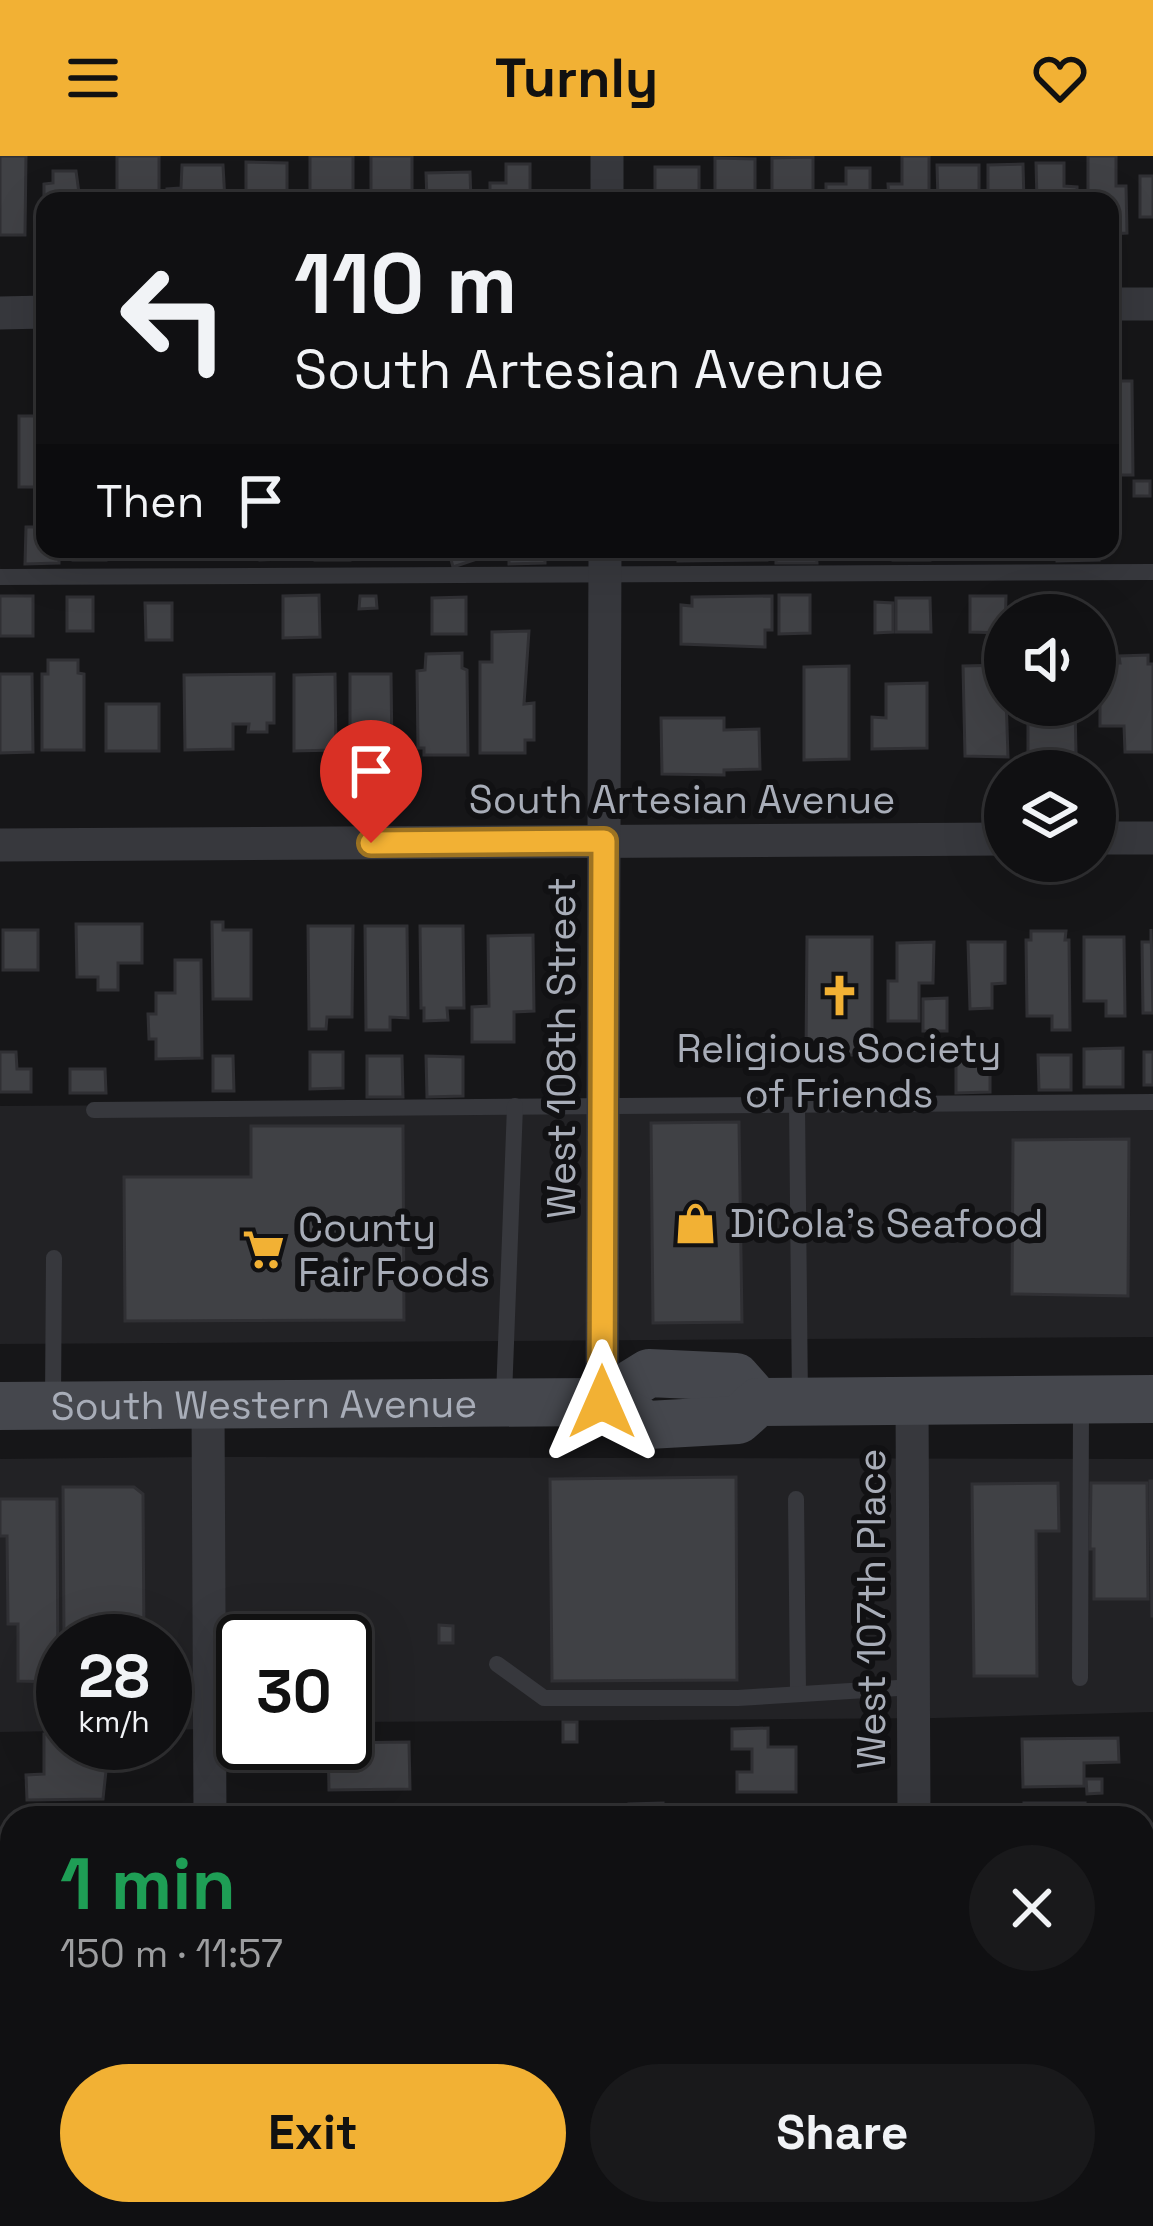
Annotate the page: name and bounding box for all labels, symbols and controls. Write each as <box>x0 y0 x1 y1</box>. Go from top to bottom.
text: Turnly <box>495 44 658 113</box>
icon: menu <box>60 45 126 111</box>
icon: heart <box>1027 45 1093 111</box>
text: 110 m <box>294 230 517 338</box>
icon: left <box>96 240 252 396</box>
text: South Artesian Avenue <box>294 335 885 404</box>
icon: arrive <box>228 468 294 534</box>
text: Then <box>96 473 204 530</box>
map controls <box>984 594 1116 882</box>
button: sound <box>984 594 1116 726</box>
pin <box>320 720 422 843</box>
icon: arrive <box>338 738 404 804</box>
button: layers <box>984 750 1116 882</box>
street label: South Artesian Avenue <box>469 775 895 824</box>
street label: West 108th Street <box>537 877 586 1219</box>
church icon: Religious Society of Friends <box>816 973 862 1019</box>
place label: Religious Society of Friends <box>677 1024 1001 1118</box>
place label: DiCola's Seafood <box>730 1199 1043 1248</box>
shop icon: DiCola's Seafood <box>673 1200 719 1246</box>
place label: County Fair Foods <box>298 1203 490 1297</box>
supermarket icon: County Fair Foods <box>241 1226 287 1272</box>
position arrow <box>539 1339 665 1465</box>
street label: South Western Avenue <box>51 1378 477 1430</box>
street label: West 107th Place <box>847 1449 896 1769</box>
speed limit sign: 30 <box>216 1614 372 1770</box>
text: 28 <box>78 1638 150 1715</box>
text: km/h <box>78 1702 150 1741</box>
text: 1 min <box>60 1838 236 1930</box>
button: close <box>969 1845 1095 1971</box>
text: 150 m · 11:57 <box>60 1929 283 1978</box>
button: Exit <box>60 2064 566 2202</box>
button: Share <box>590 2064 1095 2202</box>

